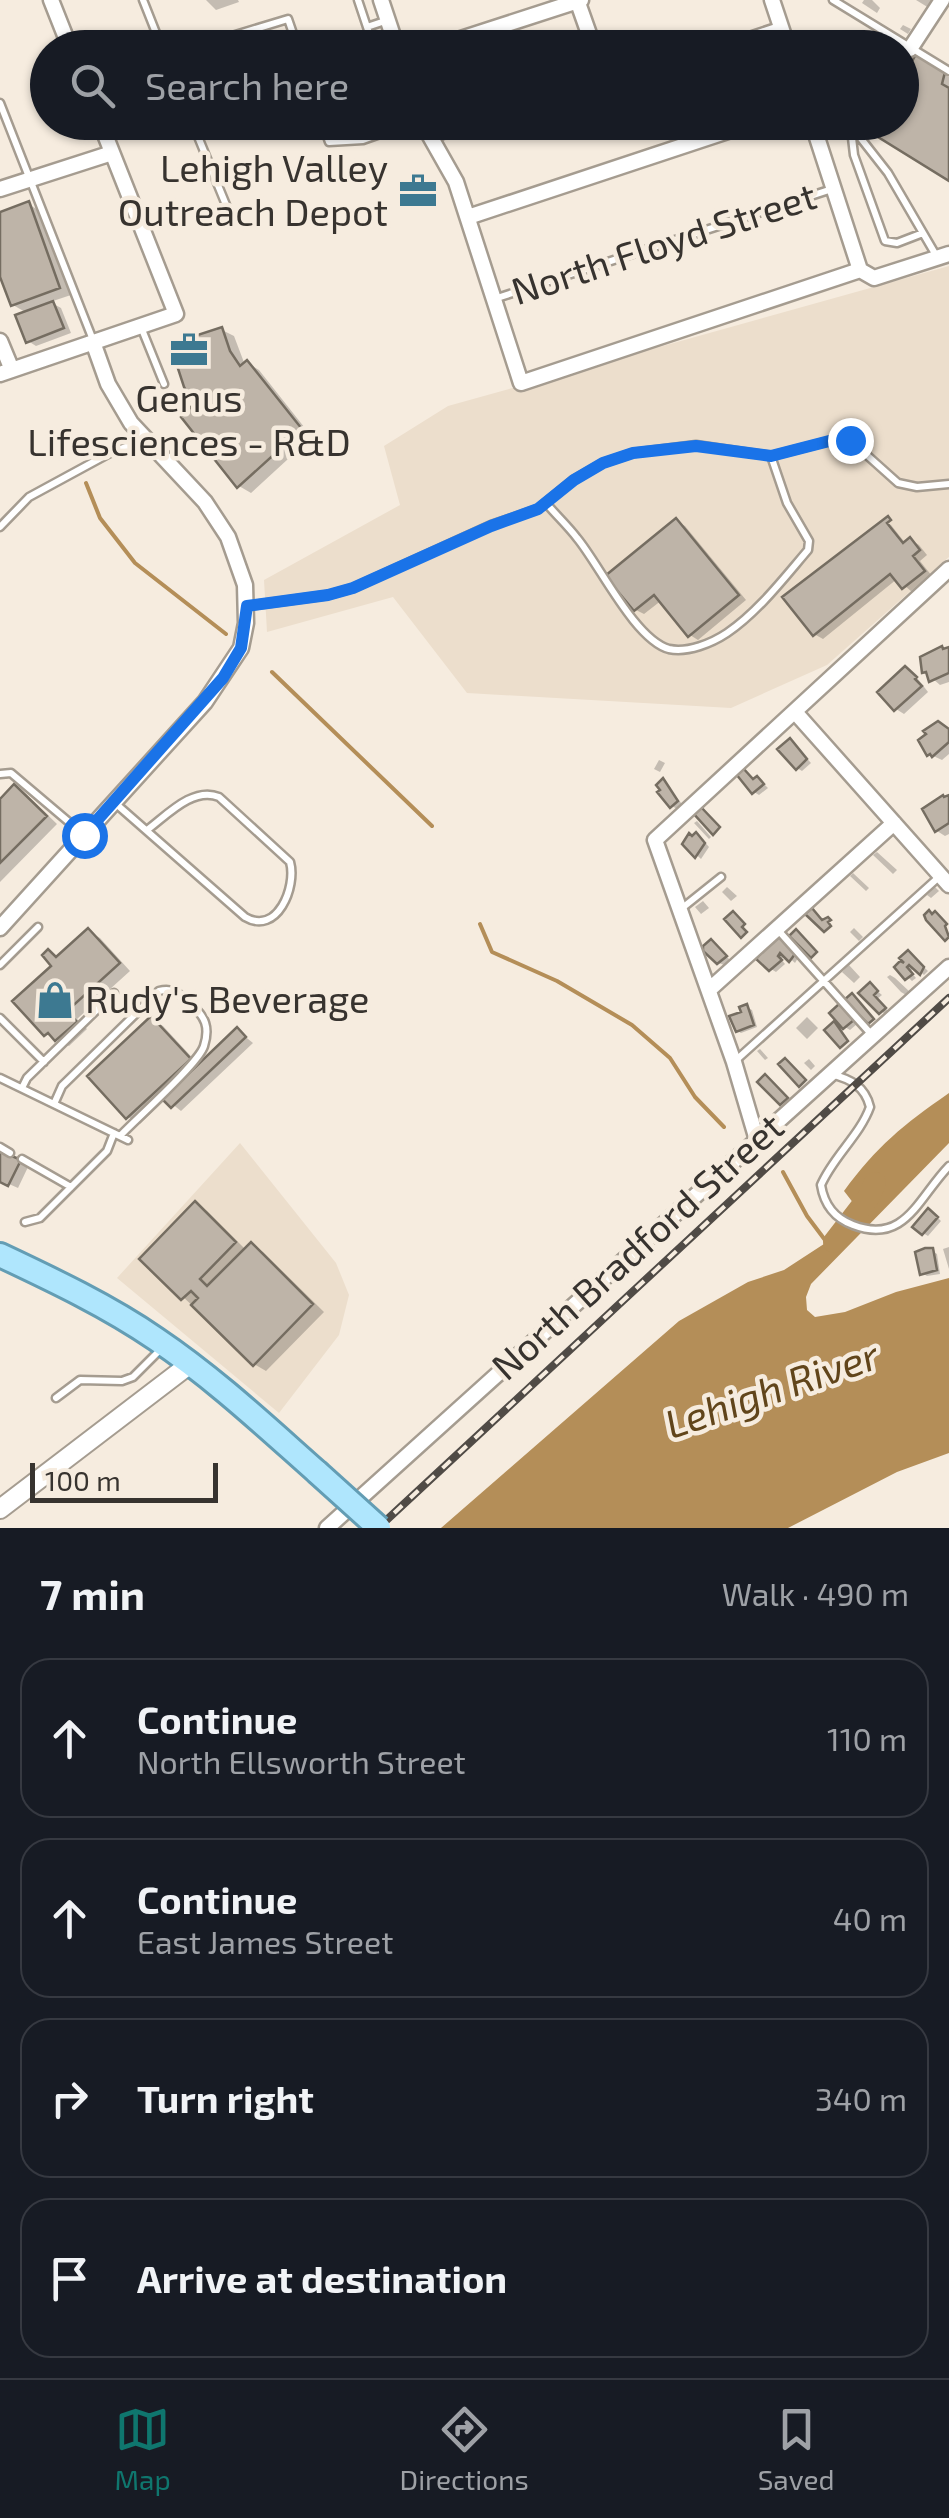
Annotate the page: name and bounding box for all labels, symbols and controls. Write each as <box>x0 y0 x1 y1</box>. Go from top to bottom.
search box <box>30 30 919 140</box>
icon: search <box>65 58 120 113</box>
text: Search here <box>145 62 349 108</box>
place label: Lehigh Valley Outreach Depot <box>118 144 388 234</box>
office icon: Lehigh Valley Outreach Depot <box>397 170 439 212</box>
street label: North Floyd Street <box>505 171 821 313</box>
office icon: Genus Lifesciences - R&D <box>168 329 210 371</box>
place label: Genus Lifesciences - R&D <box>27 374 351 464</box>
route end <box>828 418 874 464</box>
route start <box>62 813 108 859</box>
place label: Rudy's Beverage <box>85 975 369 1021</box>
shop icon: Rudy's Beverage <box>34 979 76 1021</box>
street label: North Bradford Street <box>481 1102 792 1389</box>
water label: Lehigh River <box>658 1329 885 1447</box>
scale bar <box>30 1458 218 1502</box>
text: 100 m <box>45 1463 121 1497</box>
text: 7 min <box>40 1568 145 1618</box>
text: Walk · 490 m <box>722 1574 909 1612</box>
text: Continue <box>137 1696 297 1742</box>
icon: ahead <box>42 1711 97 1766</box>
text: 110 m <box>827 1719 907 1757</box>
text: North Ellsworth Street <box>137 1742 466 1780</box>
text: Continue <box>137 1876 297 1922</box>
icon: ahead <box>42 1891 97 1946</box>
text: 40 m <box>833 1899 907 1937</box>
text: East James Street <box>137 1922 393 1960</box>
icon: right <box>42 2071 97 2126</box>
text: Turn right <box>137 2075 314 2121</box>
text: 340 m <box>815 2079 907 2117</box>
icon: arrive <box>42 2251 97 2306</box>
text: Arrive at destination <box>137 2255 507 2301</box>
tab: Map <box>114 2402 171 2496</box>
tab: Directions <box>400 2402 529 2496</box>
tab: Saved <box>758 2402 835 2496</box>

